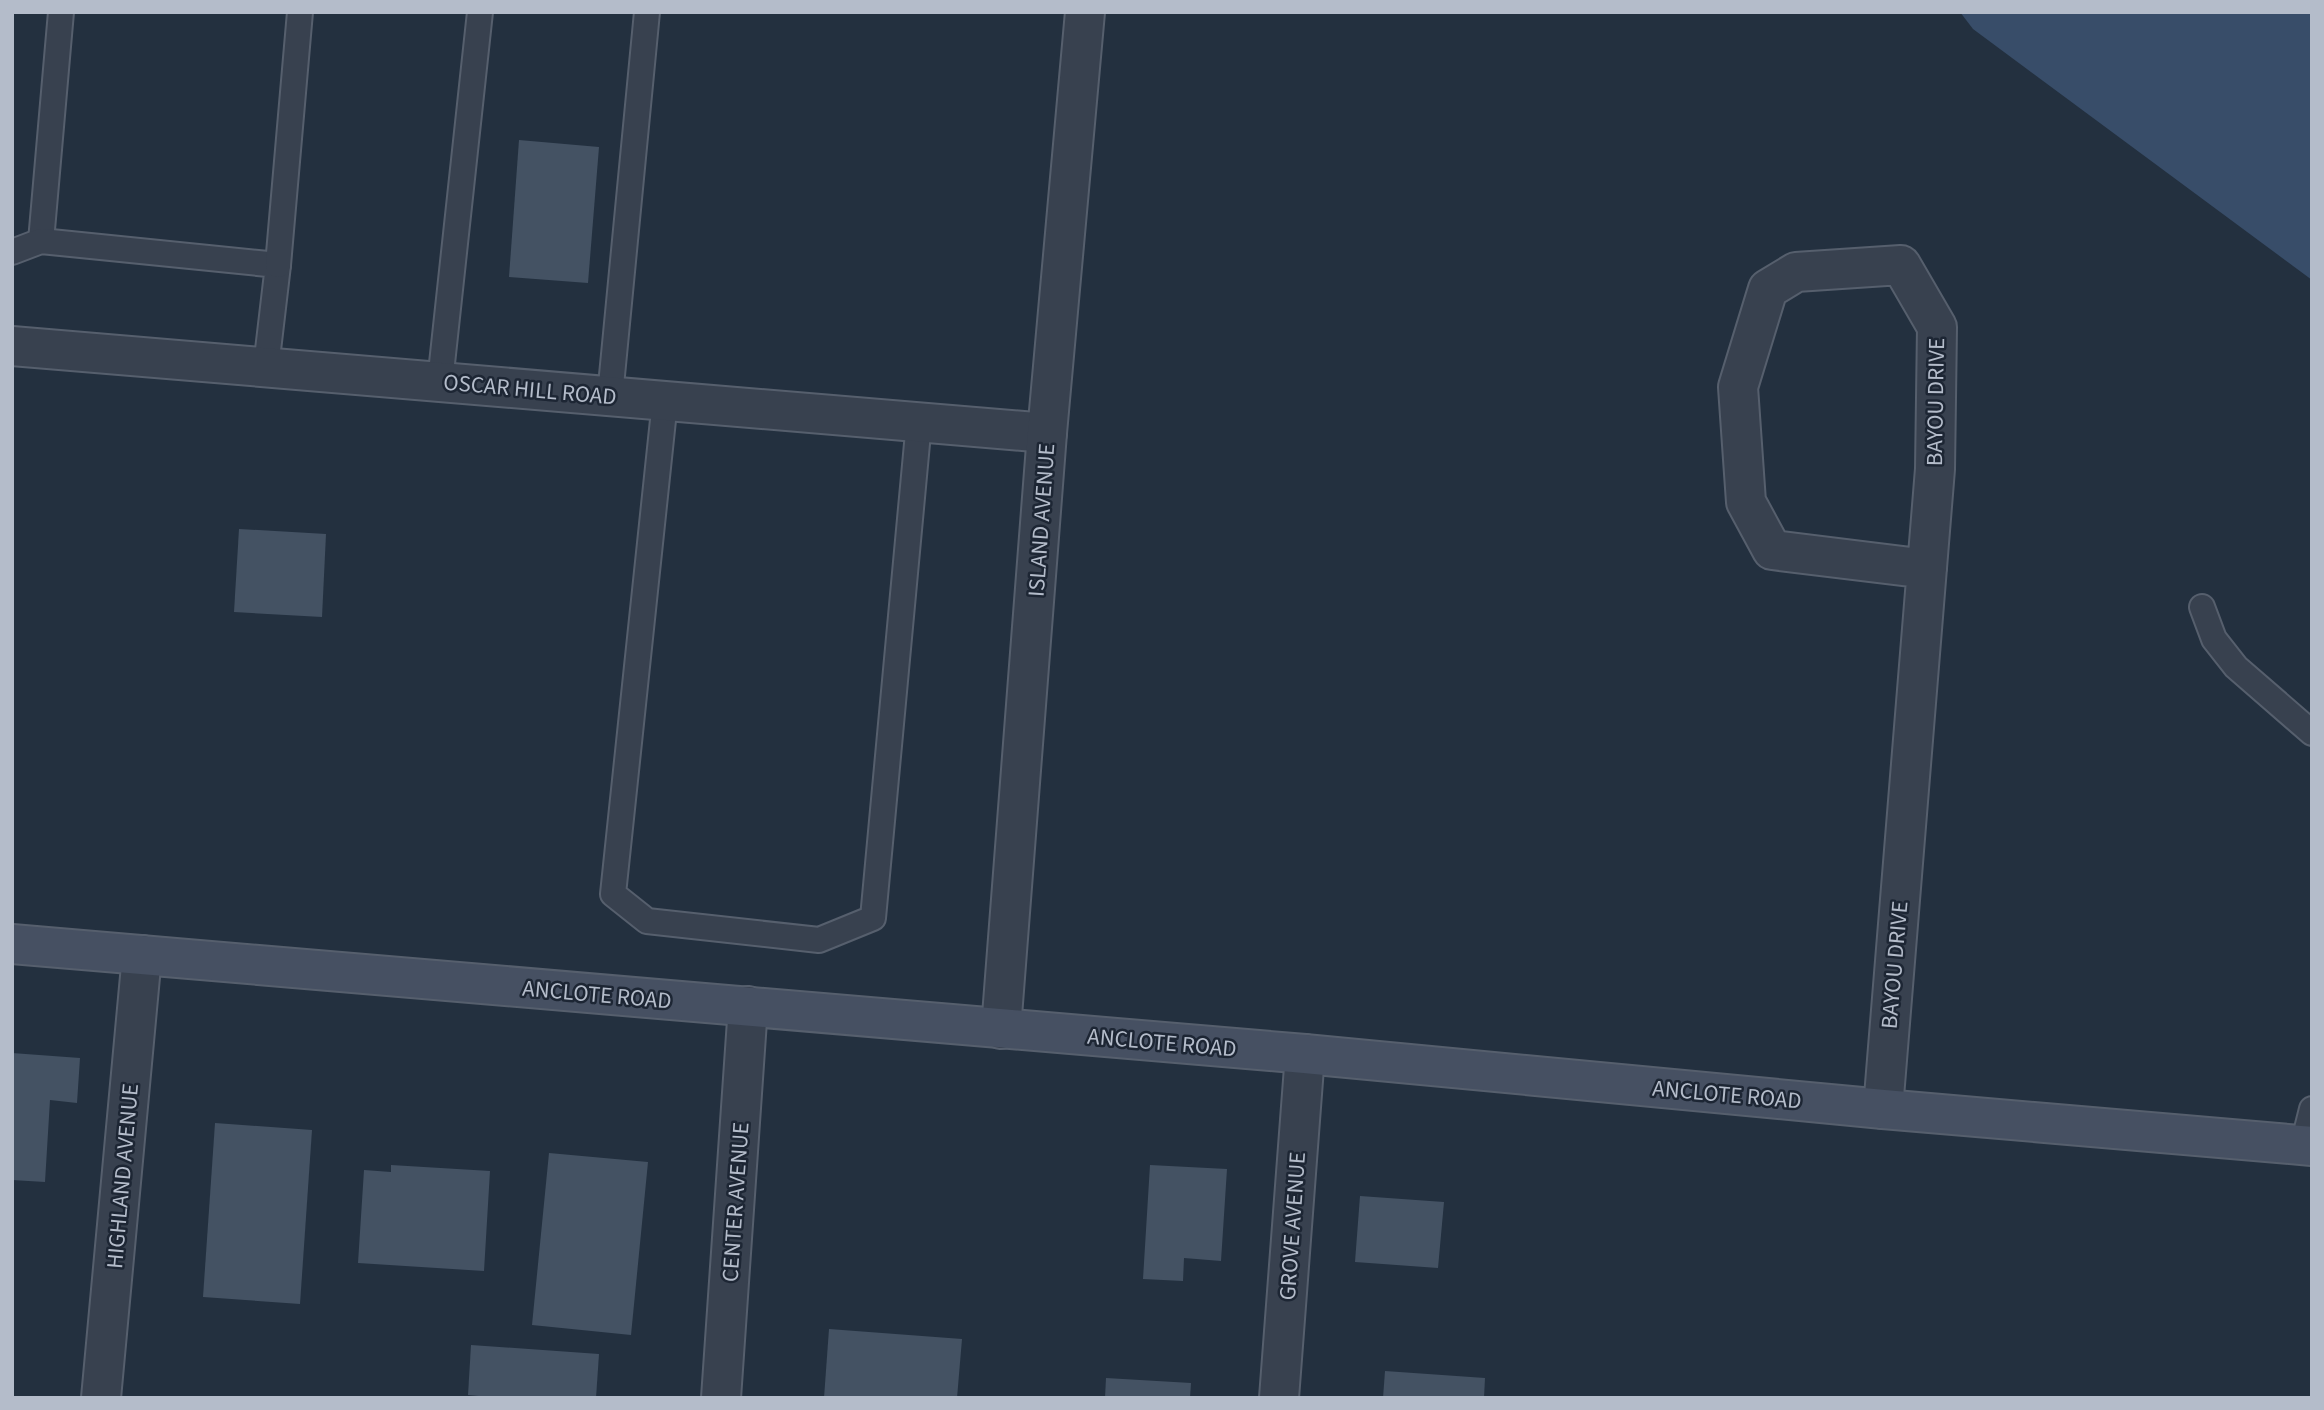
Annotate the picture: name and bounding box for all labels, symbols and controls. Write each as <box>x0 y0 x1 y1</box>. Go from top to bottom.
street label: BAYOU DRIVE <box>1918 338 1953 466</box>
street label: OSCAR HILL ROAD <box>442 365 618 414</box>
street label: ISLAND AVENUE <box>1020 442 1063 598</box>
street label: BAYOU DRIVE <box>1872 900 1917 1030</box>
street label: ANCLOTE ROAD <box>521 972 673 1017</box>
street label: ANCLOTE ROAD <box>1086 1020 1238 1065</box>
street label: ANCLOTE ROAD <box>1651 1072 1803 1117</box>
street label: HIGHLAND AVENUE <box>98 1082 147 1270</box>
street label: CENTER AVENUE <box>713 1121 758 1283</box>
street label: GROVE AVENUE <box>1271 1151 1314 1301</box>

